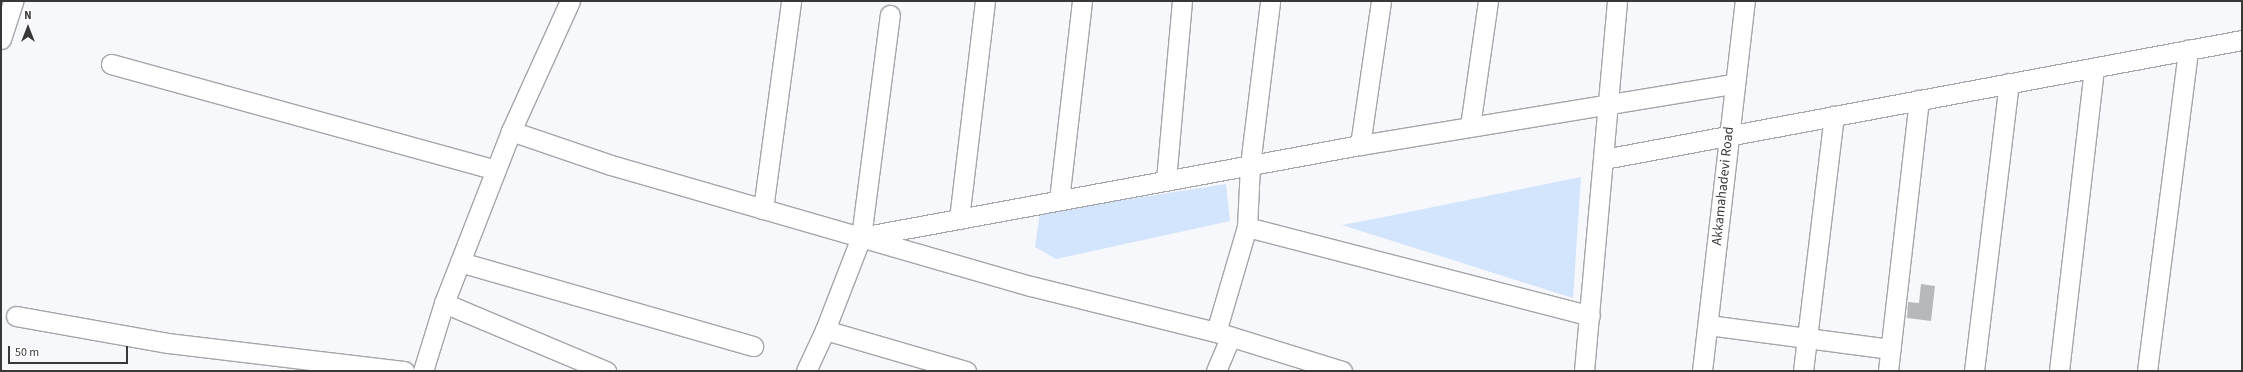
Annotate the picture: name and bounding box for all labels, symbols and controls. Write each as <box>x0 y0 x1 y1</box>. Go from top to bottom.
north arrow <box>8 8 48 48</box>
text: N <box>24 8 32 23</box>
street label: Akkamahadevi Road <box>1708 126 1738 246</box>
scale bar <box>10 338 130 364</box>
text: 50 m <box>15 344 39 361</box>

